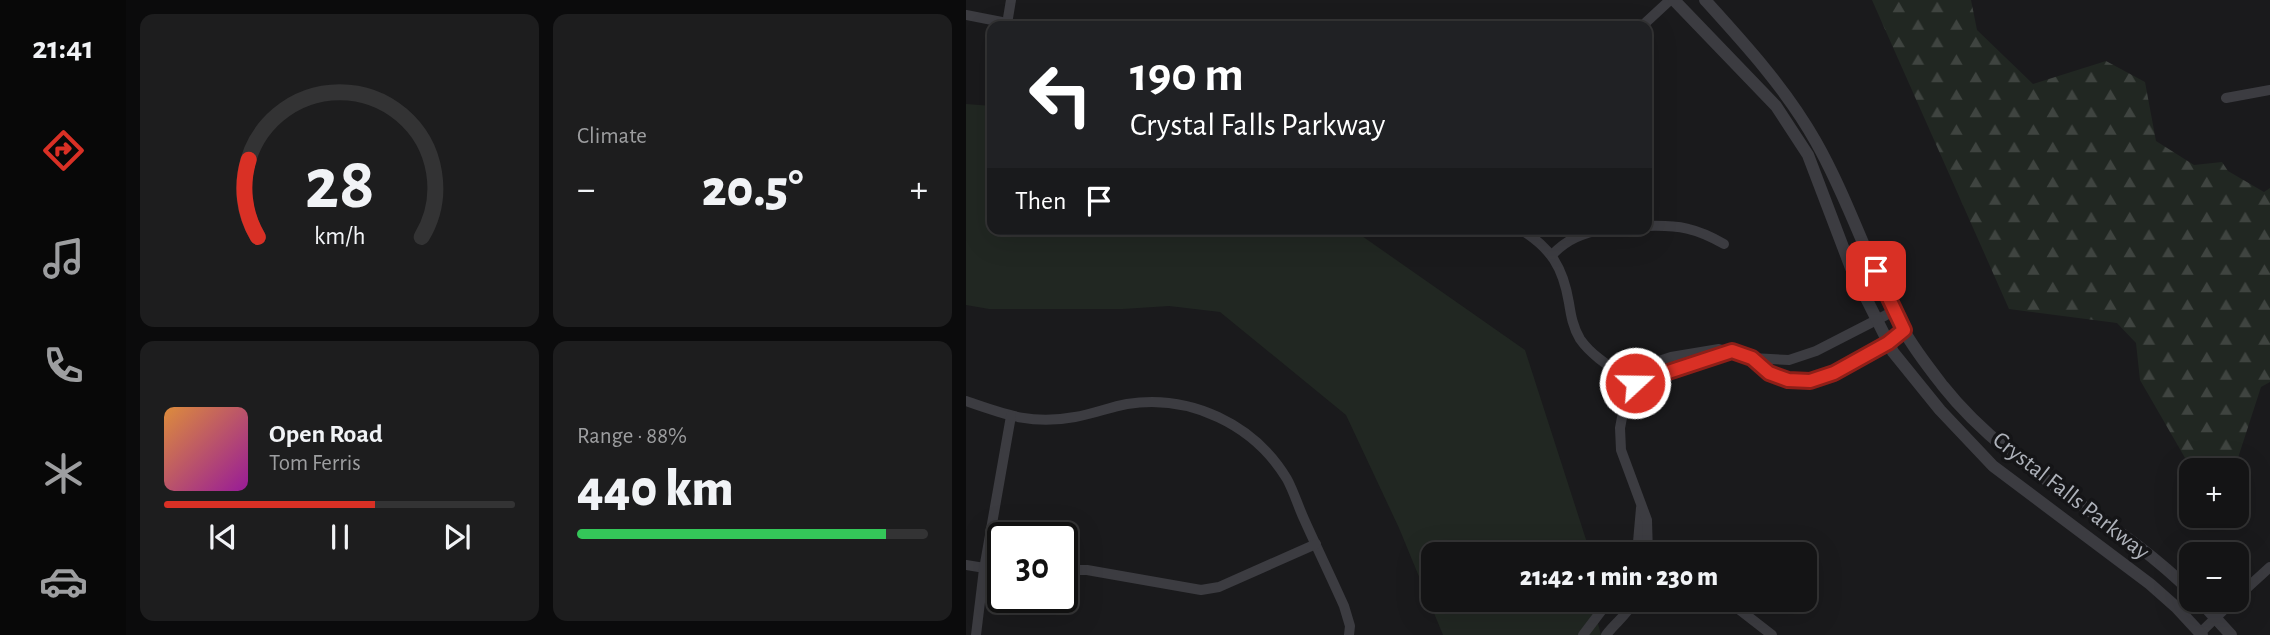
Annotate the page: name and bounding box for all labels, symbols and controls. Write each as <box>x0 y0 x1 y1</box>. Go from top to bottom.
text: 21:41 <box>32 32 94 64</box>
icon: left <box>1015 49 1106 140</box>
text: 190 m <box>1130 51 1244 100</box>
text: Crystal Falls Parkway <box>1130 109 1385 141</box>
text: Climate <box>577 125 647 148</box>
icon: directions <box>39 126 88 175</box>
text: 28 <box>304 149 375 222</box>
text: 20.5° <box>702 163 803 215</box>
text: − <box>577 171 595 209</box>
text: + <box>910 171 928 209</box>
icon: arrive <box>1080 182 1118 220</box>
text: Then <box>1015 188 1066 214</box>
text: km/h <box>314 223 365 248</box>
icon: music <box>39 234 88 283</box>
pin <box>1846 241 1906 301</box>
icon: arrive <box>1857 252 1895 290</box>
icon: phone <box>39 341 88 390</box>
position arrow <box>1598 346 1672 420</box>
text: Open Road <box>269 421 383 447</box>
text: Range · 88% <box>577 425 687 448</box>
street label: Crystal Falls Parkway <box>1988 428 2154 564</box>
icon: climate <box>39 449 88 498</box>
text: Tom Ferris <box>269 452 361 475</box>
map controls <box>2179 458 2249 612</box>
button: + <box>2179 458 2249 528</box>
text: 440 km <box>577 463 734 515</box>
icon: previous <box>204 518 242 556</box>
icon: pause <box>321 518 359 556</box>
icon: next <box>438 518 476 556</box>
speed limit sign: 30 <box>987 522 1078 613</box>
button: − <box>2179 542 2249 612</box>
icon: car <box>39 557 88 606</box>
text: 21:42 · 1 min · 230 m <box>1520 564 1718 590</box>

